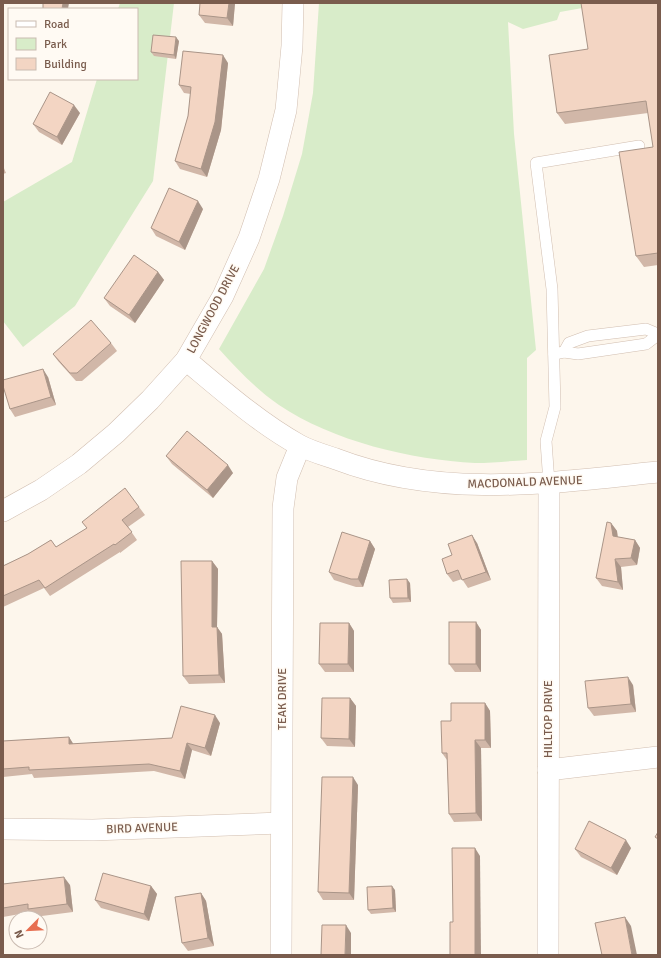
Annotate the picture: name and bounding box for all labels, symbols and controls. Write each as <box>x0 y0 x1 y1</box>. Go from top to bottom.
legend <box>8 8 138 80</box>
text: Road <box>44 17 70 32</box>
text: Park <box>44 37 67 52</box>
text: Building <box>44 57 87 72</box>
street label: LONGWOOD DRIVE <box>184 262 243 356</box>
street label: MACDONALD AVENUE <box>467 473 583 492</box>
street label: TEAK DRIVE <box>275 668 290 730</box>
street label: HILLTOP DRIVE <box>541 680 556 758</box>
street label: BIRD AVENUE <box>106 820 178 837</box>
north arrow <box>8 910 48 950</box>
text: N <box>12 928 27 940</box>

